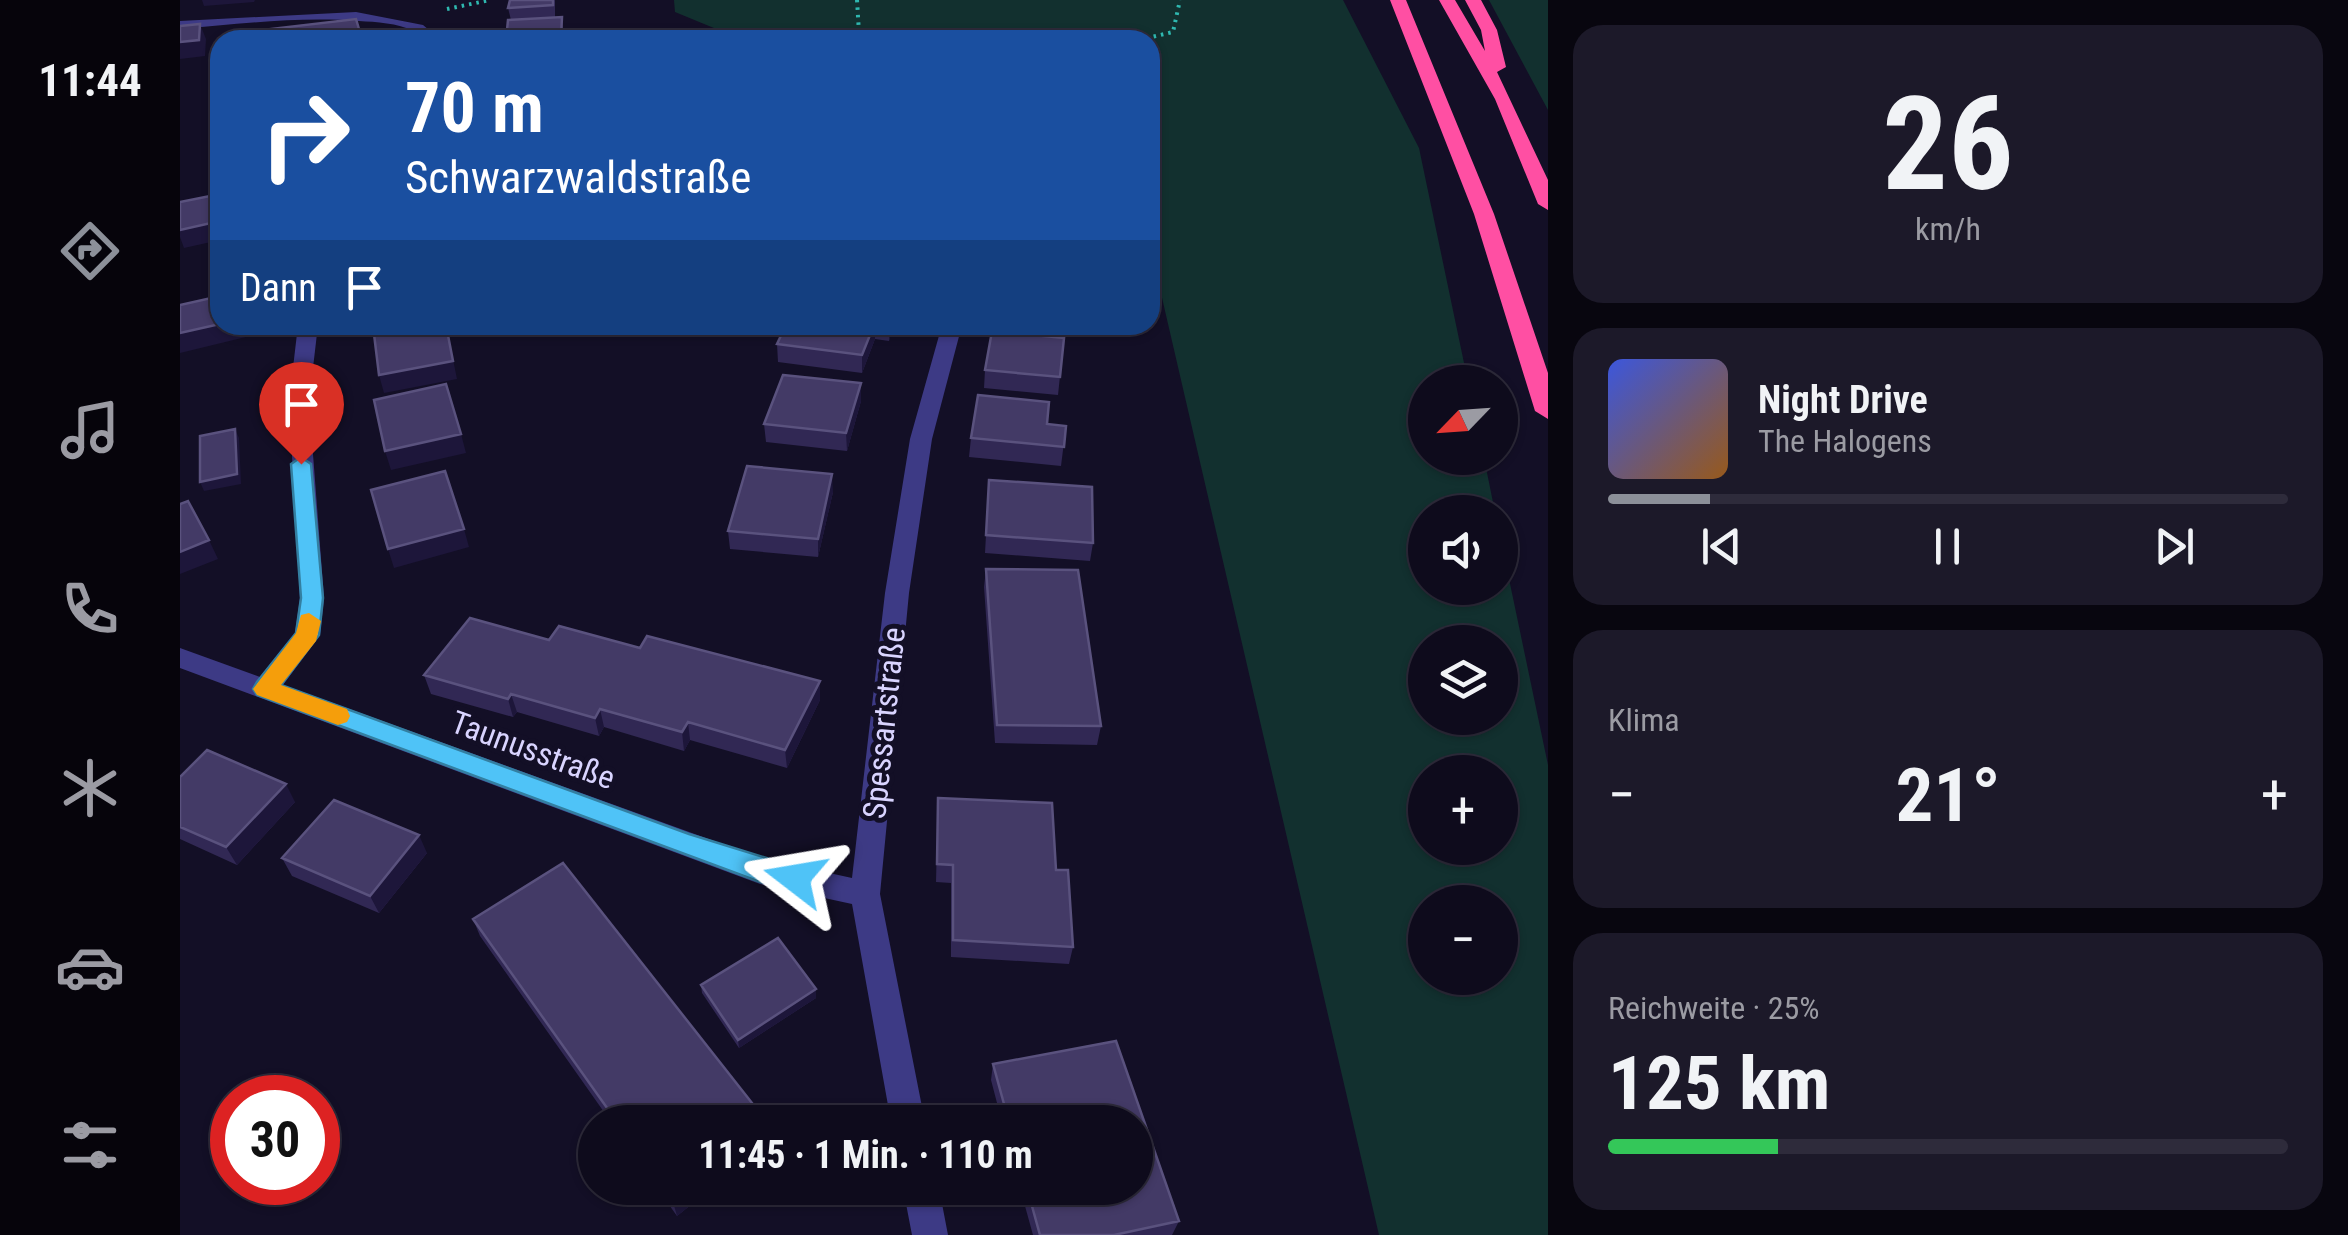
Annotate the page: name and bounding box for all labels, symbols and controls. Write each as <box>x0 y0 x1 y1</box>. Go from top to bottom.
text: 11:44 <box>38 54 142 107</box>
text: 70 m <box>405 67 544 149</box>
text: 26 <box>1882 68 2014 221</box>
icon: right <box>240 70 370 200</box>
text: Schwarzwaldstraße <box>405 151 751 204</box>
text: km/h <box>1915 210 1981 248</box>
icon: directions <box>55 216 125 286</box>
icon: arrive <box>337 260 392 315</box>
text: Dann <box>240 266 317 310</box>
pin <box>259 362 344 465</box>
north arrow <box>1408 365 1518 475</box>
map controls <box>1408 365 1518 995</box>
icon: arrive <box>274 377 329 432</box>
text: Night Drive <box>1758 378 1928 422</box>
icon: music <box>55 395 125 465</box>
text: The Halogens <box>1758 422 1932 460</box>
button: sound <box>1408 495 1518 605</box>
icon: previous <box>1694 519 1749 574</box>
icon: pause <box>1920 519 1975 574</box>
icon: next <box>2147 519 2202 574</box>
icon: phone <box>55 574 125 644</box>
street label: Spessartstraße <box>855 625 913 821</box>
button: layers <box>1408 625 1518 735</box>
text: Klima <box>1608 701 1680 739</box>
street label: Taunusstraße <box>446 703 620 797</box>
text: 21° <box>1896 751 2001 839</box>
icon: climate <box>55 753 125 823</box>
button: + <box>1408 755 1518 865</box>
text: − <box>1608 763 1636 827</box>
text: + <box>2261 763 2288 827</box>
position arrow <box>743 826 847 930</box>
button: − <box>1408 885 1518 995</box>
icon: car <box>55 932 125 1002</box>
text: Reichweite · 25% <box>1608 989 1820 1027</box>
text: 125 km <box>1608 1039 1830 1127</box>
speed limit sign: 30 <box>210 1075 340 1205</box>
icon: filters <box>55 1110 125 1180</box>
text: 11:45 · 1 Min. · 110 m <box>698 1133 1033 1177</box>

